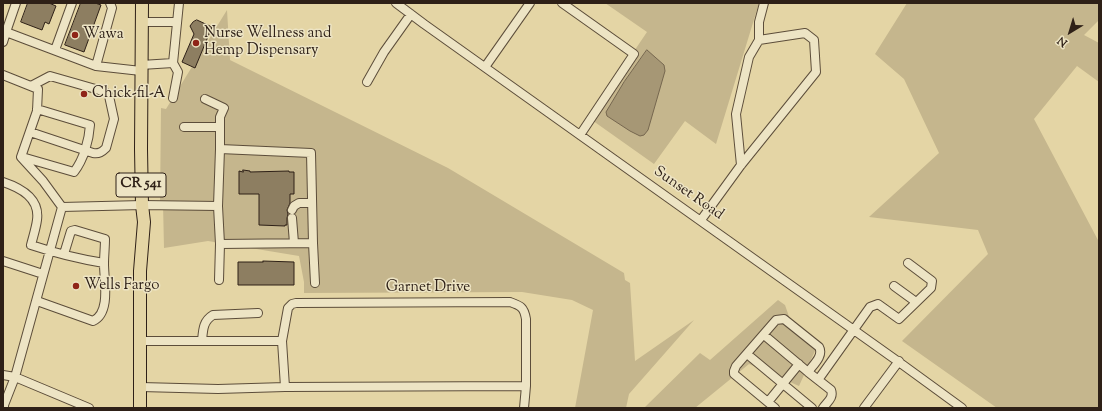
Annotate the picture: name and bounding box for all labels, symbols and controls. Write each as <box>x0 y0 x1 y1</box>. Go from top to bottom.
north arrow <box>1050 12 1090 52</box>
place label: Nurse Wellness and Hemp Dispensary <box>204 25 332 60</box>
place label: Wawa <box>83 26 124 44</box>
marker: Wawa <box>70 30 80 40</box>
text: N <box>1054 32 1071 50</box>
marker: Nurse Wellness and Hemp Dispensary <box>191 38 201 48</box>
place label: Chick-fil-A <box>92 85 166 103</box>
marker: Chick-fil-A <box>79 89 89 99</box>
street label: Sunset Road <box>650 163 726 225</box>
road number: CR 541 <box>116 173 166 197</box>
place label: Wells Fargo <box>84 277 159 295</box>
street label: Garnet Drive <box>386 279 470 297</box>
marker: Wells Fargo <box>71 281 81 291</box>

